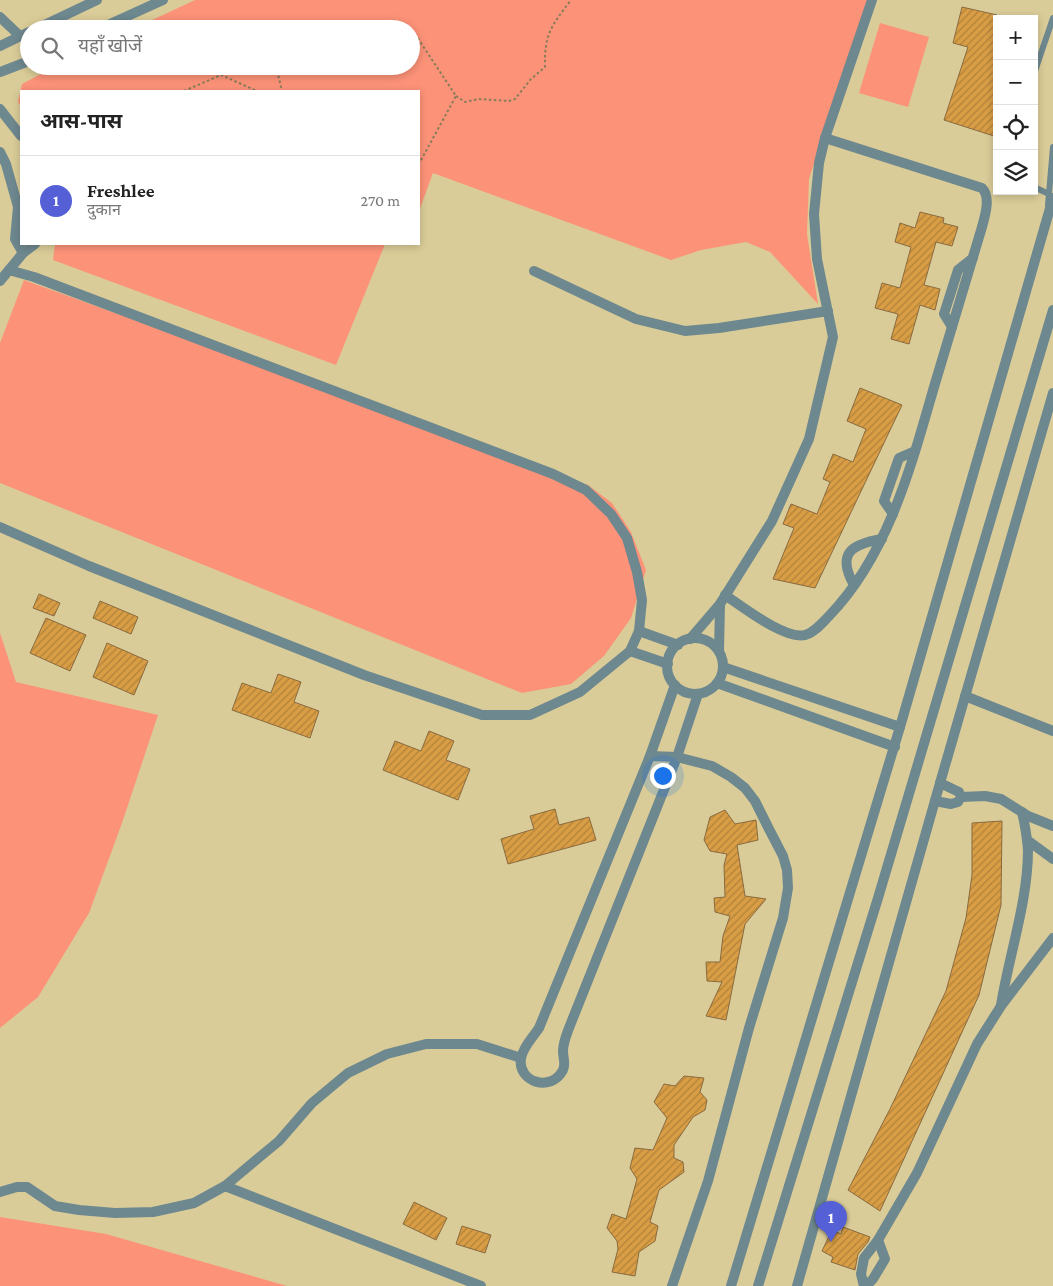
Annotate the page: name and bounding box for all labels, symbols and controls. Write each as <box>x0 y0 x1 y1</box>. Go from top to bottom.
map controls <box>993 15 1038 195</box>
button: + <box>993 15 1038 60</box>
search box <box>20 20 420 75</box>
icon: search <box>38 34 66 62</box>
text: यहाँ खोजें <box>78 35 142 56</box>
button: − <box>993 60 1038 105</box>
button: locate <box>993 105 1038 150</box>
text: आस-पास <box>40 109 122 133</box>
button: layers <box>993 150 1038 195</box>
text: Freshlee <box>87 180 155 201</box>
text: 1 <box>53 192 59 209</box>
text: 270 m <box>361 192 400 209</box>
text: दुकान <box>87 201 121 218</box>
your location <box>650 763 676 789</box>
pin: 1 <box>815 1201 847 1242</box>

